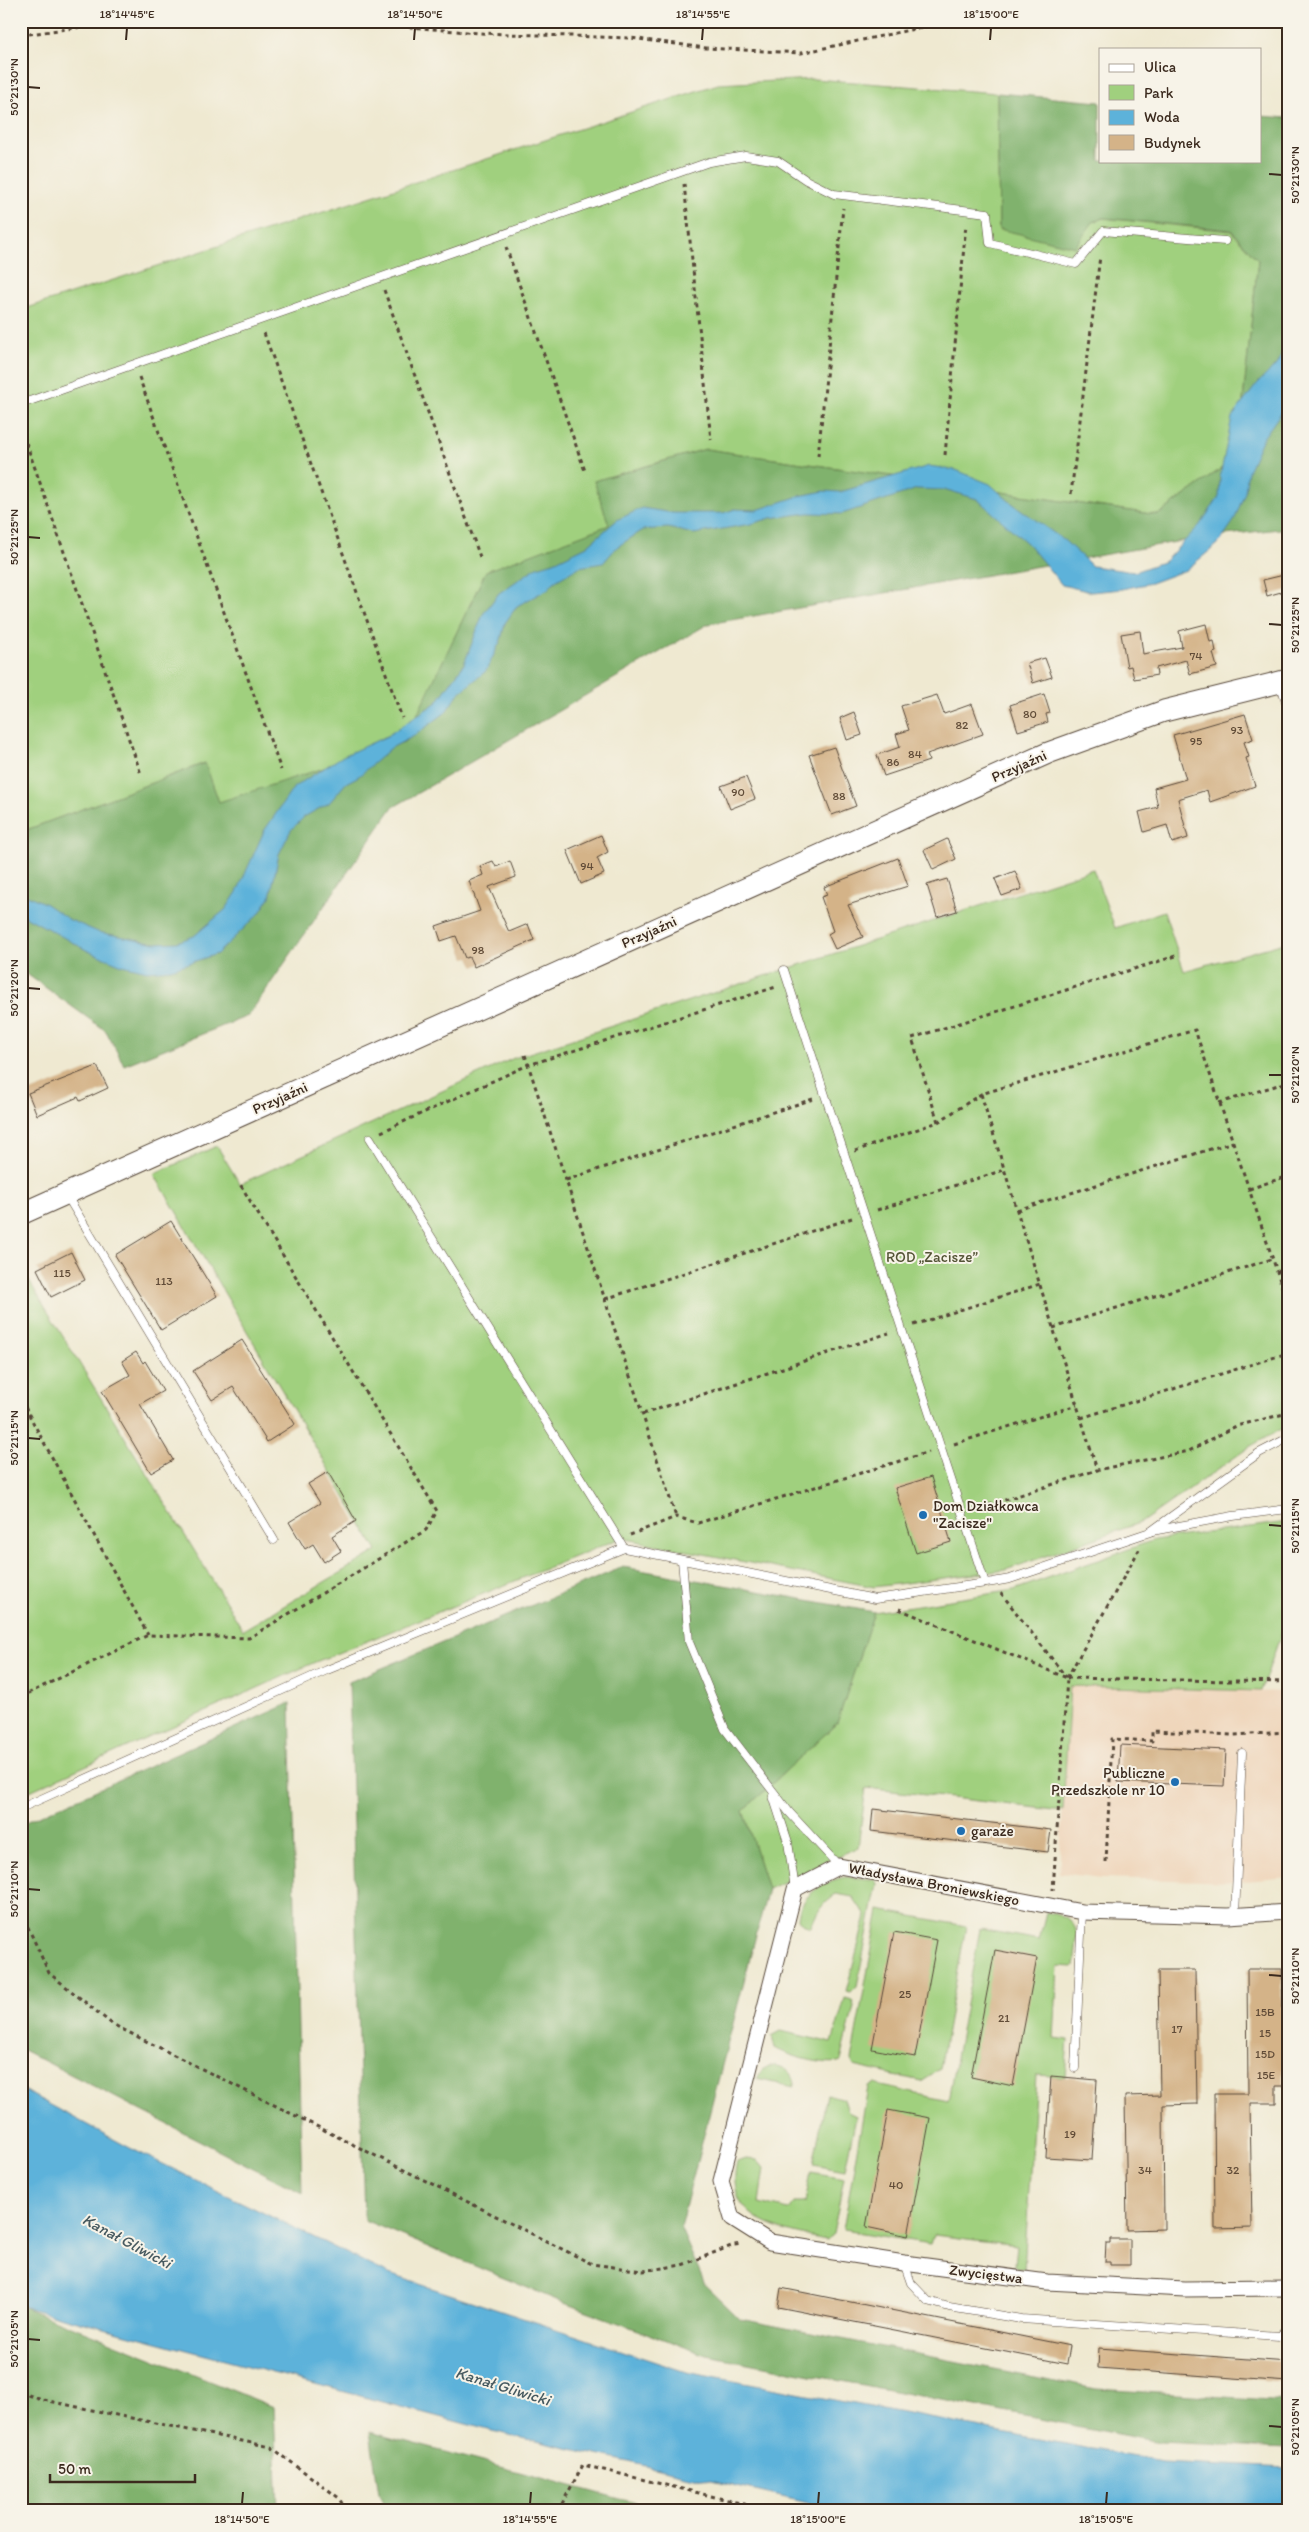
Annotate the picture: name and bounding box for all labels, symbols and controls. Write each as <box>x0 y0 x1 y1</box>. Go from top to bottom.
text: 18°14'45"E <box>99 7 155 21</box>
text: 18°14'50"E <box>387 7 443 21</box>
text: 18°14'55"E <box>676 7 731 21</box>
text: 18°15'00"E <box>963 7 1019 21</box>
legend <box>1099 48 1262 162</box>
text: 50°21'30"N <box>7 58 21 116</box>
text: Ulica <box>1144 58 1177 76</box>
text: Park <box>1144 84 1174 102</box>
text: Woda <box>1144 108 1180 126</box>
text: Budynek <box>1144 134 1201 152</box>
text: 50°21'30"N <box>1288 146 1302 204</box>
text: 50°21'25"N <box>7 509 21 565</box>
text: 50°21'25"N <box>1288 597 1302 653</box>
house number: 74 <box>1189 649 1203 663</box>
house number: 80 <box>1023 707 1037 721</box>
house number: 82 <box>956 718 969 732</box>
house number: 93 <box>1231 723 1244 737</box>
house number: 95 <box>1190 734 1202 748</box>
street label: Przyjaźni <box>988 746 1050 786</box>
house number: 84 <box>908 747 922 761</box>
house number: 86 <box>887 755 899 769</box>
house number: 90 <box>731 785 745 799</box>
house number: 88 <box>832 789 846 803</box>
house number: 94 <box>580 859 594 873</box>
street label: Przyjaźni <box>618 912 680 952</box>
house number: 98 <box>472 943 485 957</box>
text: 50°21'20"N <box>7 959 21 1017</box>
text: 50°21'20"N <box>1288 1046 1302 1104</box>
street label: Przyjaźni <box>249 1078 311 1118</box>
park label: ROD „Zacisze” <box>886 1248 978 1266</box>
house number: 115 <box>53 1266 71 1280</box>
house number: 113 <box>155 1274 173 1288</box>
text: 50°21'15"N <box>7 1410 21 1466</box>
place label: Dom Działkowca "Zacisze" <box>933 1497 1039 1532</box>
text: 50°21'15"N <box>1288 1498 1302 1554</box>
marker: Dom Działkowca "Zacisze" <box>917 1509 929 1521</box>
place label: Publiczne Przedszkole nr 10 <box>1051 1764 1165 1799</box>
marker: Publiczne Przedszkole nr 10 <box>1169 1776 1181 1788</box>
place label: garaże <box>971 1822 1014 1840</box>
marker: garaże <box>955 1825 967 1837</box>
street label: Władysława Broniewskiego <box>847 1859 1021 1909</box>
text: 50°21'10"N <box>7 1861 21 1917</box>
text: 50°21'10"N <box>1288 1948 1302 2004</box>
house number: 25 <box>899 1987 911 2001</box>
house number: 15B <box>1255 2005 1275 2019</box>
house number: 21 <box>998 2011 1010 2025</box>
house number: 17 <box>1171 2022 1183 2036</box>
house number: 15 <box>1259 2026 1271 2040</box>
house number: 15D <box>1255 2047 1275 2061</box>
house number: 15E <box>1257 2068 1276 2082</box>
house number: 19 <box>1064 2127 1076 2141</box>
house number: 34 <box>1138 2163 1152 2177</box>
house number: 32 <box>1227 2163 1240 2177</box>
house number: 40 <box>889 2178 903 2192</box>
water label: Kanał Gliwicki <box>79 2210 176 2273</box>
street label: Zwycięstwa <box>948 2261 1024 2287</box>
text: 50°21'05"N <box>7 2310 21 2368</box>
water label: Kanał Gliwicki <box>453 2363 554 2410</box>
text: 50°21'05"N <box>1288 2398 1302 2456</box>
scale bar <box>50 2452 195 2484</box>
text: 50 m <box>58 2460 91 2478</box>
text: 18°14'50"E <box>214 2512 270 2526</box>
text: 18°14'55"E <box>503 2512 558 2526</box>
text: 18°15'00"E <box>790 2512 846 2526</box>
text: 18°15'05"E <box>1079 2512 1134 2526</box>

